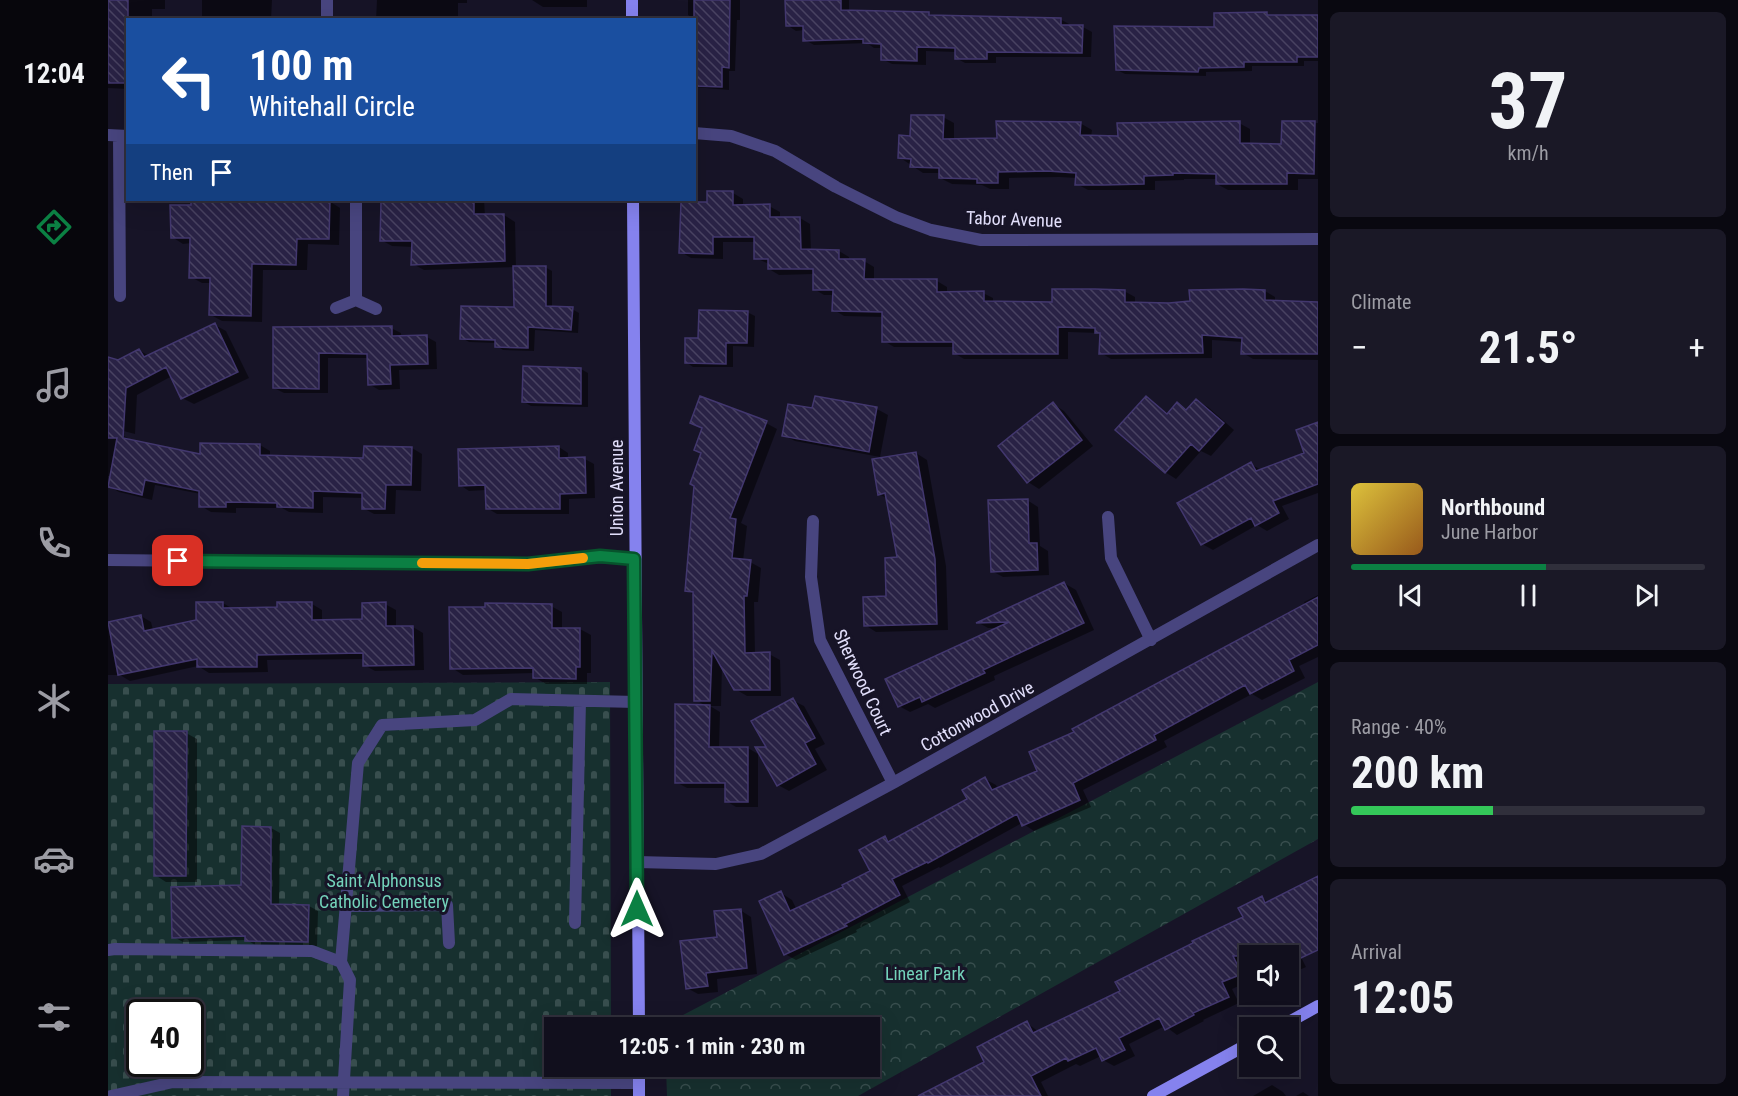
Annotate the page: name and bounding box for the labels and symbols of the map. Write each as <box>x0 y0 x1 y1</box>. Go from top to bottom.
street label: Tabor Avenue <box>965 207 1063 231</box>
street label: Union Avenue <box>606 440 627 536</box>
pin <box>152 535 203 586</box>
street label: Sherwood Court <box>829 626 897 738</box>
street label: Cottonwood Drive <box>917 676 1037 756</box>
park label: Saint Alphonsus Catholic Cemetery <box>319 870 450 912</box>
position arrow <box>605 877 669 941</box>
park label: Linear Park <box>885 963 965 984</box>
speed limit sign: 40 <box>126 999 204 1077</box>

